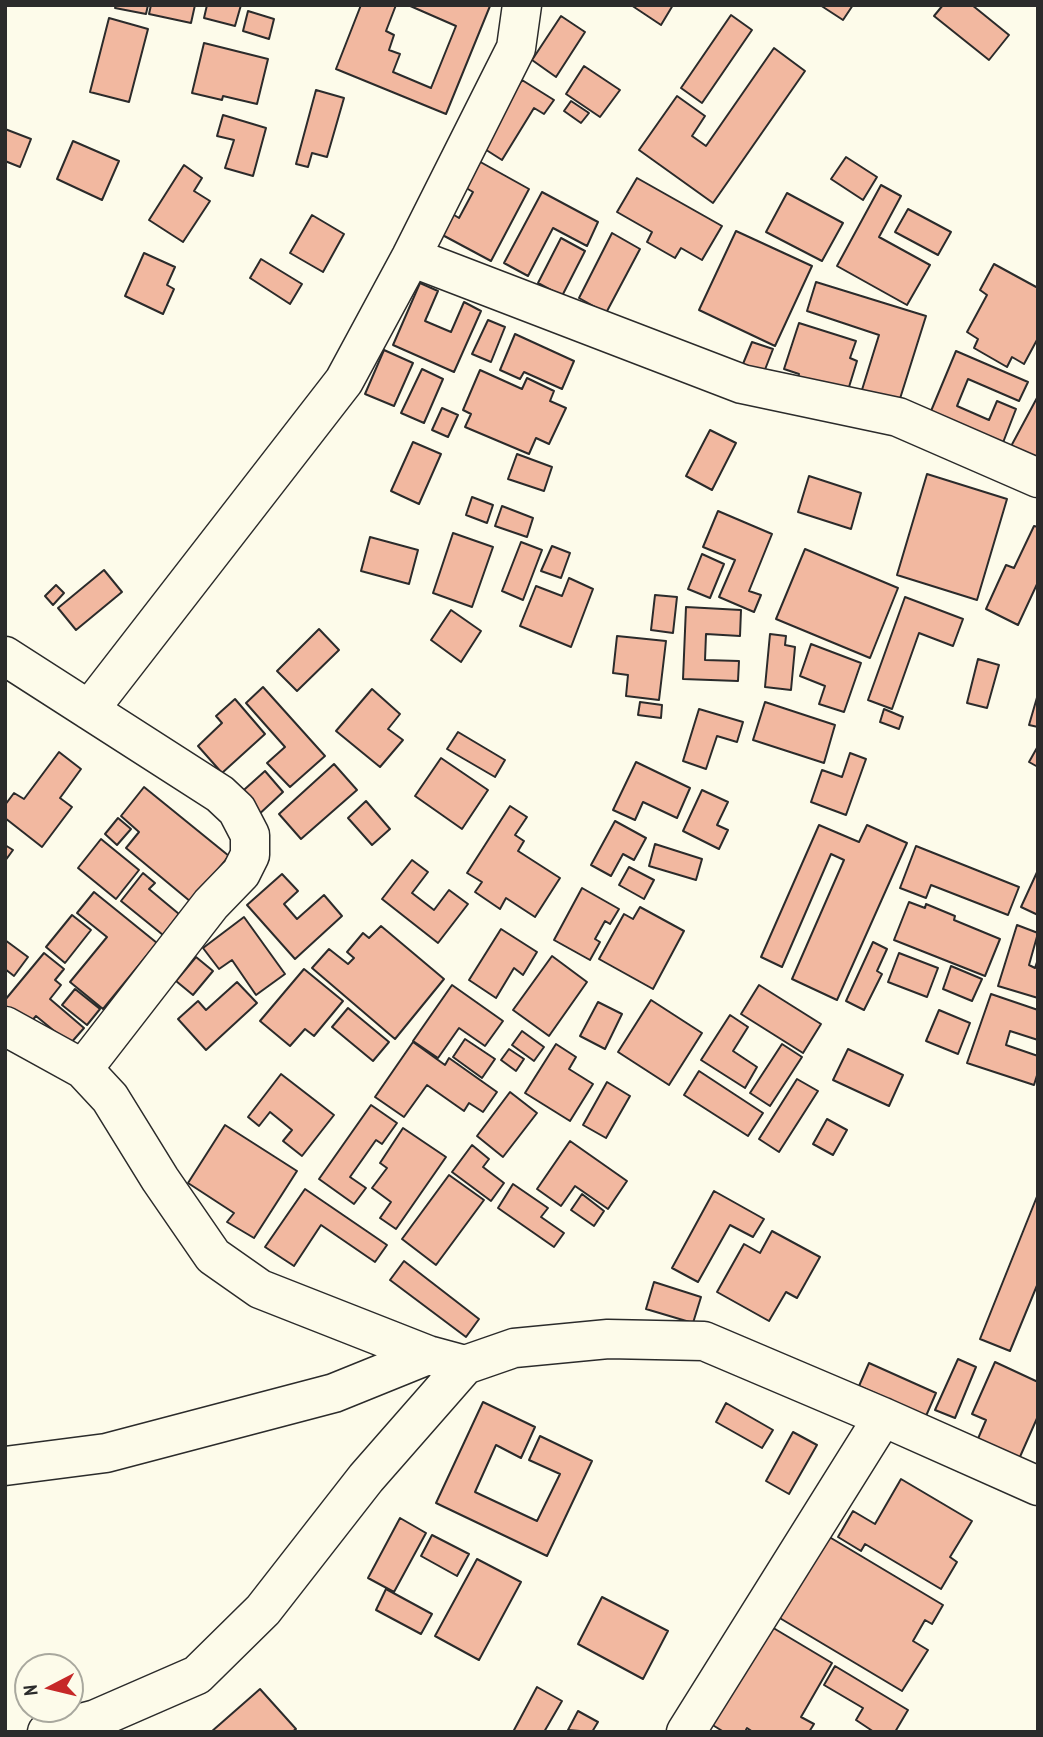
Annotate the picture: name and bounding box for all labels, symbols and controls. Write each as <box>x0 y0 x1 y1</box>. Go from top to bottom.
north arrow <box>14 1653 84 1723</box>
text: N <box>18 1684 43 1697</box>

